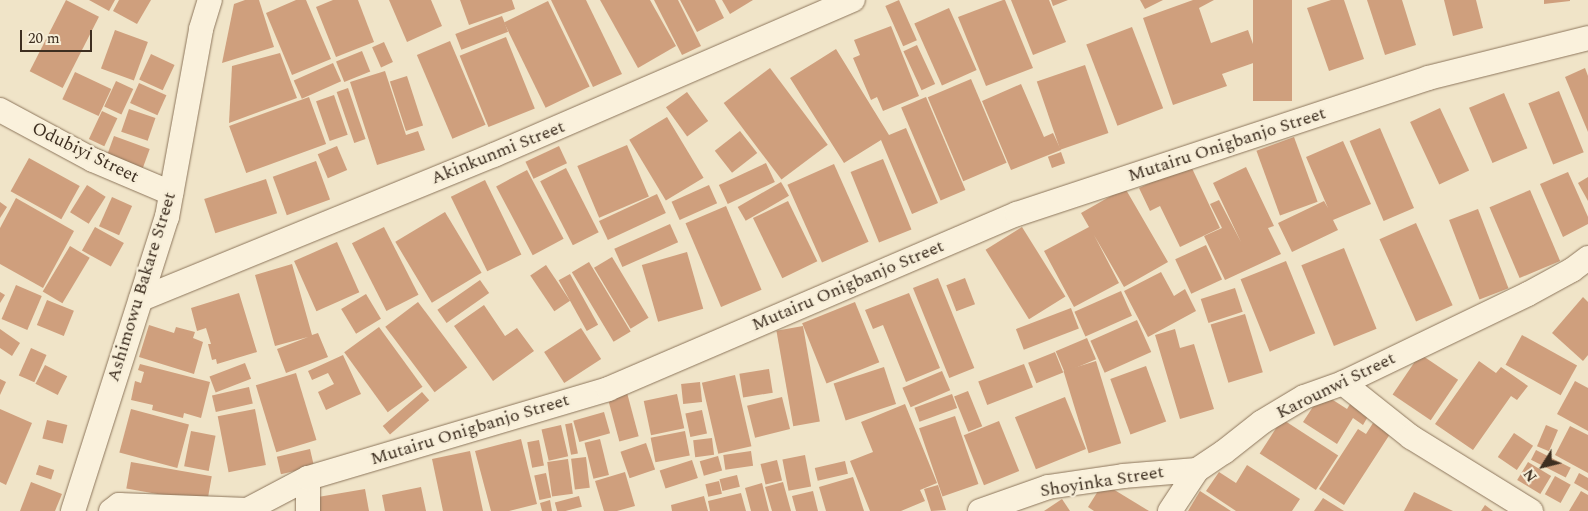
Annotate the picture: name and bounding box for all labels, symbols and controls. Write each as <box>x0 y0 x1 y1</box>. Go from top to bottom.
scale bar <box>22 20 95 52</box>
text: 20 m <box>28 27 60 50</box>
street label: Mutairu Onigbanjo Street <box>1125 103 1329 187</box>
street label: Akinkunmi Street <box>428 116 568 190</box>
street label: Odubiyi Street <box>28 118 142 188</box>
street label: Ashimowu Bakare Street <box>103 190 181 384</box>
street label: Mutairu Onigbanjo Street <box>749 236 947 336</box>
street label: Karounwi Street <box>1273 348 1399 424</box>
street label: Mutairu Onigbanjo Street <box>368 389 572 471</box>
north arrow <box>1518 441 1568 491</box>
street label: Shoyinka Street <box>1039 462 1165 502</box>
text: N <box>1519 464 1542 486</box>

